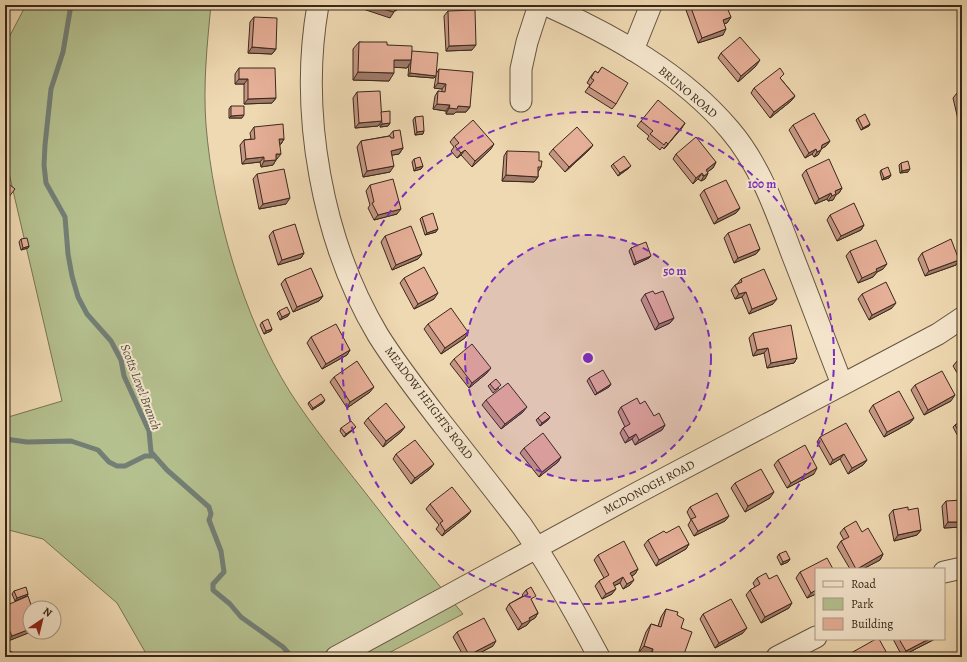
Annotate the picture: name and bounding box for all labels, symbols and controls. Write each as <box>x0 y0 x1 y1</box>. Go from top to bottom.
street label: BRUNO ROAD <box>655 63 721 121</box>
text: 100 m <box>748 176 776 192</box>
text: 50 m <box>663 263 687 279</box>
water label: Scotts Level Branch <box>117 341 165 433</box>
street label: MEADOW HEIGHTS ROAD <box>381 343 477 463</box>
centre of rings <box>581 351 595 365</box>
street label: MCDONOGH ROAD <box>600 456 698 518</box>
legend <box>815 568 945 640</box>
text: Road <box>851 576 877 592</box>
text: Park <box>851 596 874 612</box>
north arrow <box>22 600 62 640</box>
text: N <box>40 604 55 621</box>
text: Building <box>851 616 893 632</box>

